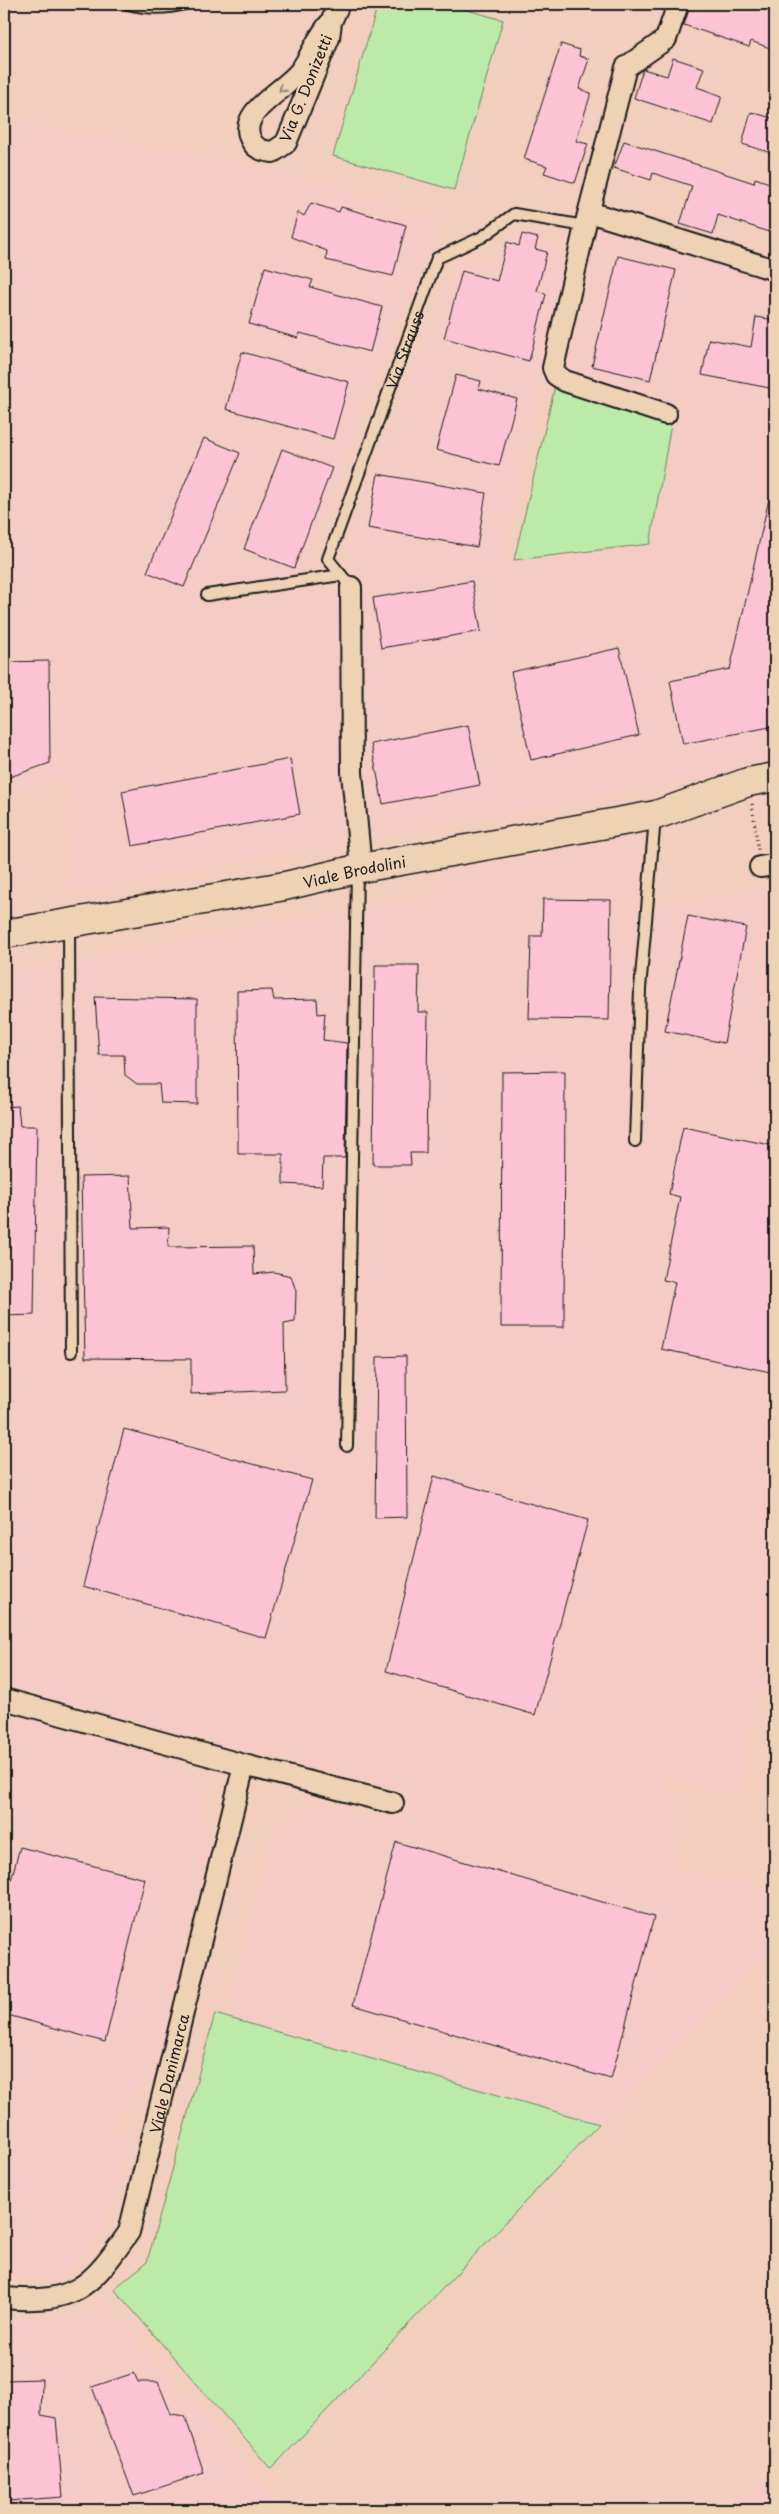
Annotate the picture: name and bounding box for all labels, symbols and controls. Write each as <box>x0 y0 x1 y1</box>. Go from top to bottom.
street label: Via G. Donizetti <box>273 31 337 145</box>
one-way arrow <box>279 84 288 92</box>
street label: Via Strauss <box>379 307 429 392</box>
street label: Viale Brodolini <box>300 849 407 893</box>
street label: Viale Danimarca <box>142 2011 194 2136</box>

